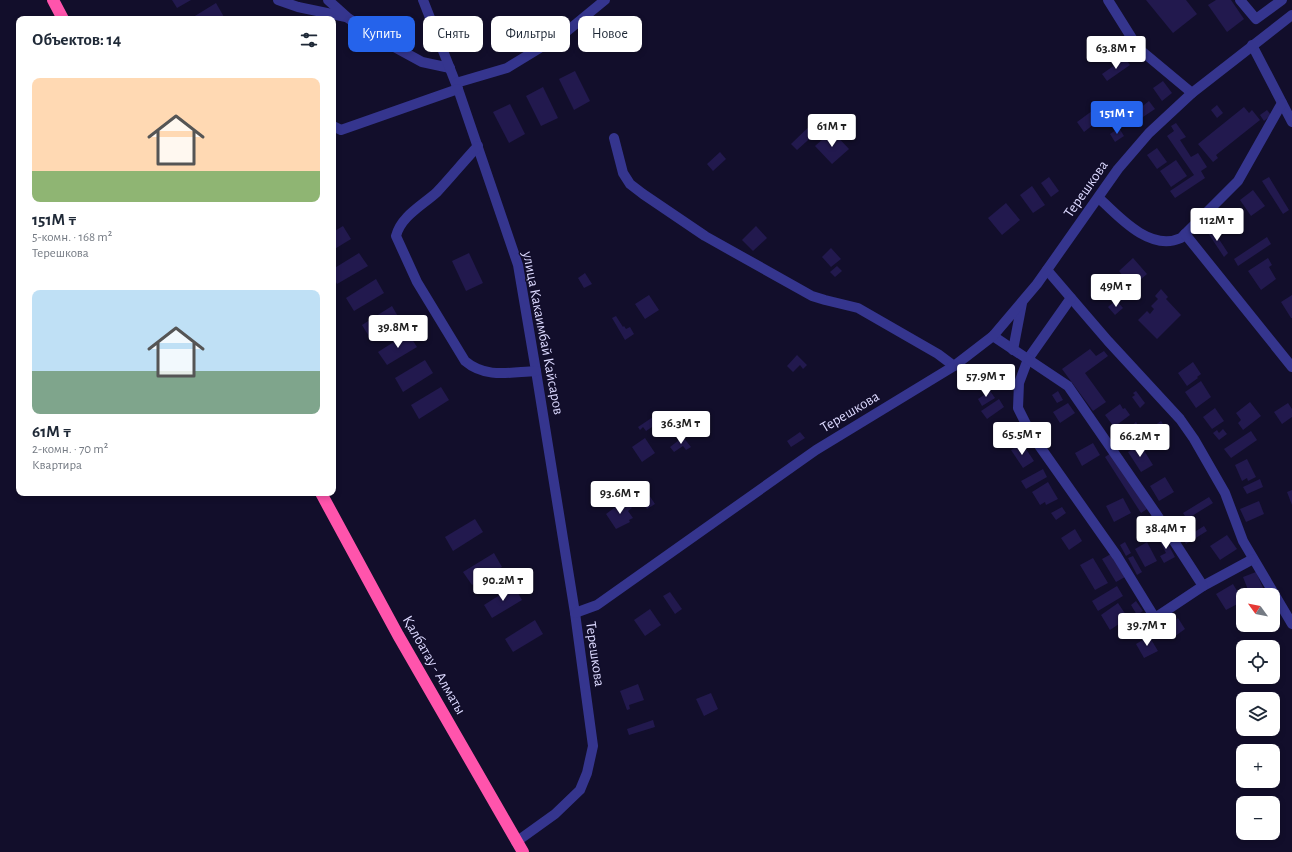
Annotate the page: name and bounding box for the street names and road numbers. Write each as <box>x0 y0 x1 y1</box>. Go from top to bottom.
street label: Терешкова <box>1061 158 1111 220</box>
street label: улица Какаимбай Кайсаров <box>520 249 566 416</box>
street label: Терешкова <box>818 389 882 435</box>
street label: Қалбатау - Алматы <box>400 613 468 717</box>
street label: Терешкова <box>583 621 607 688</box>

